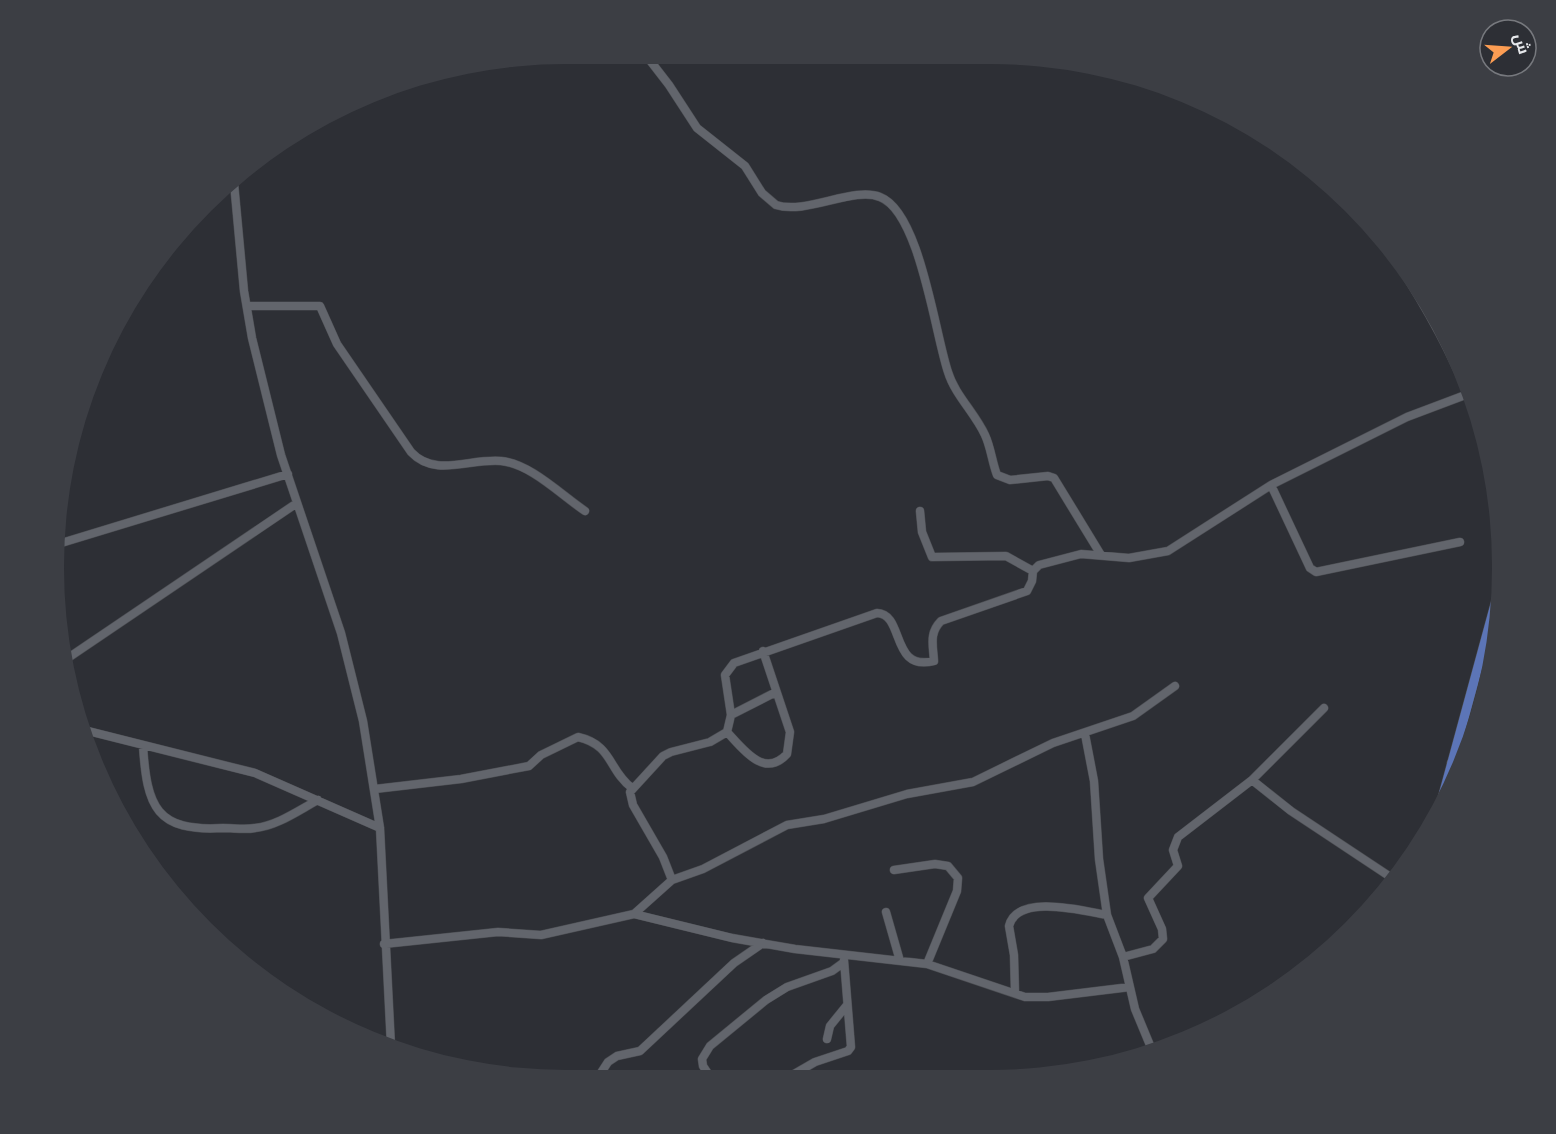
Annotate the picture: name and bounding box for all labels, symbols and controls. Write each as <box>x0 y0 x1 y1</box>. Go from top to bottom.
north arrow <box>1478 18 1538 78</box>
text: ش <box>1510 31 1534 56</box>

